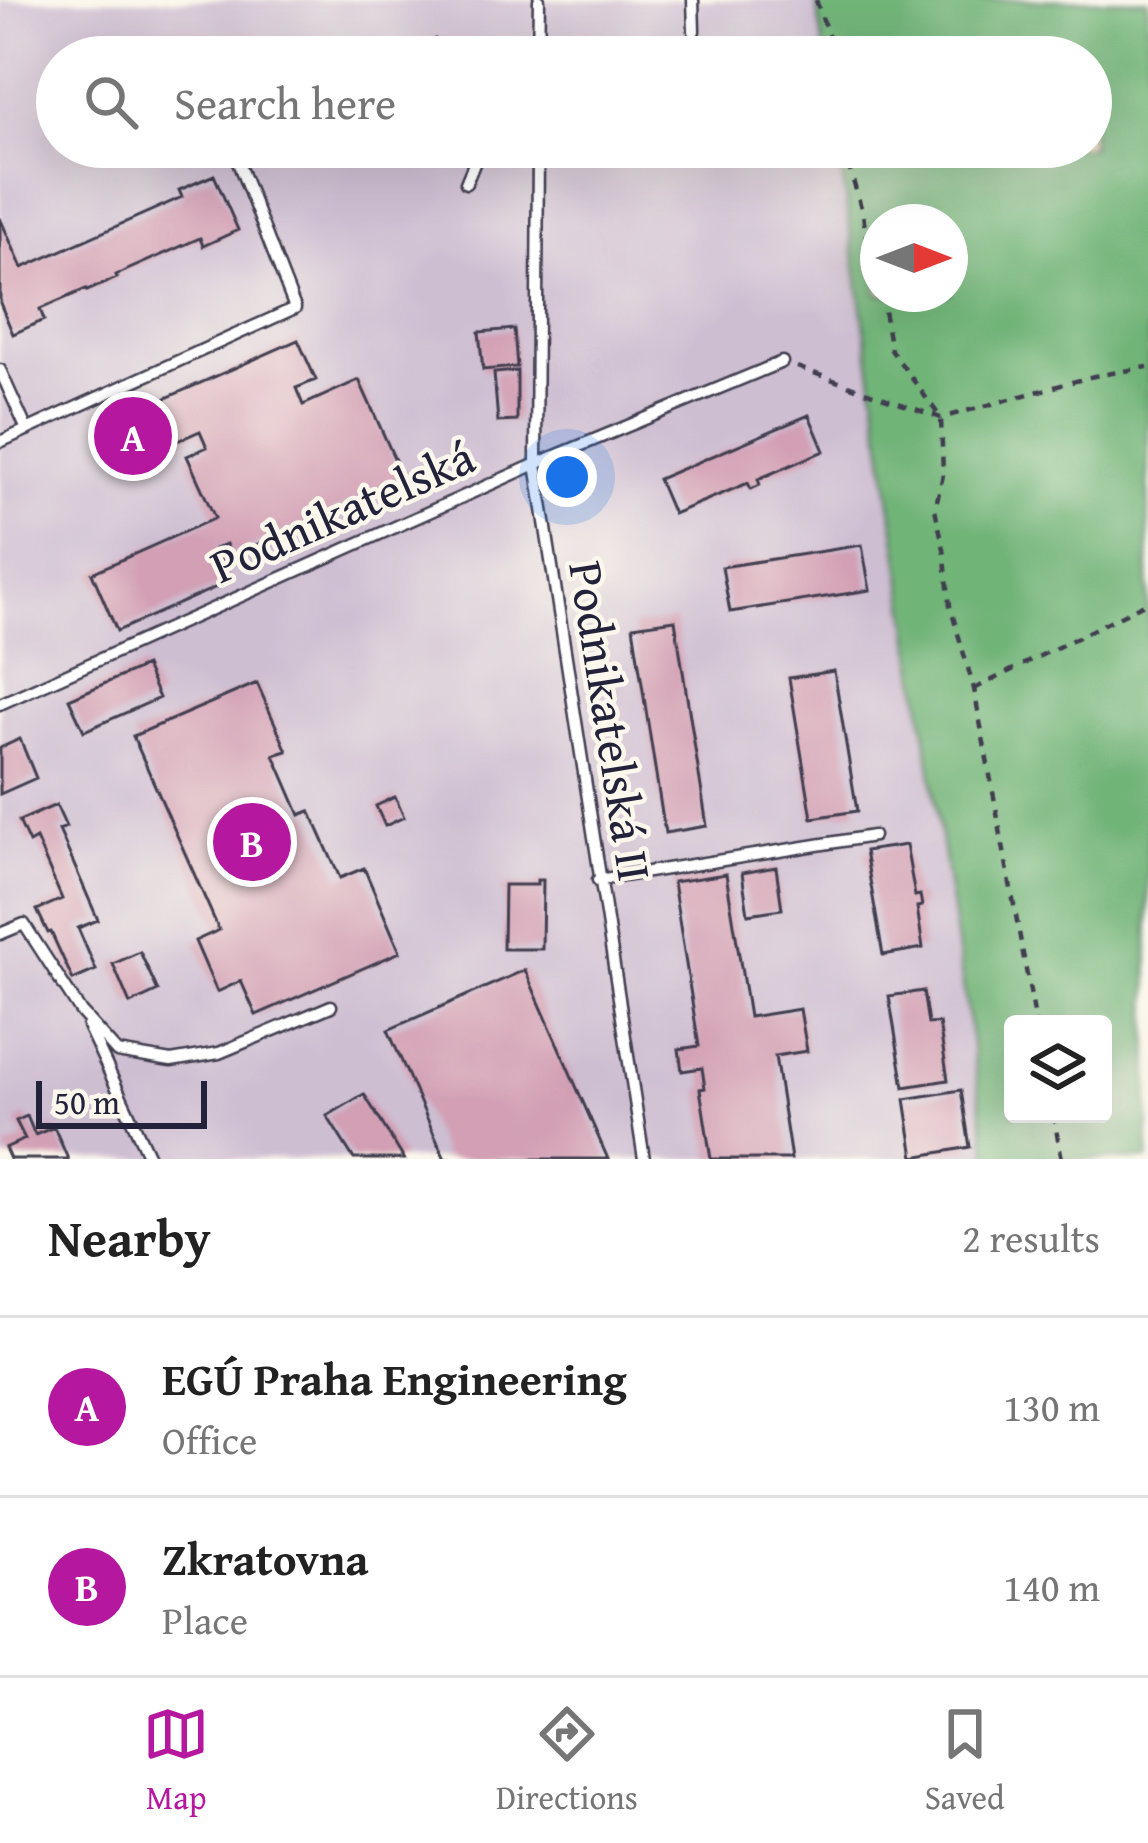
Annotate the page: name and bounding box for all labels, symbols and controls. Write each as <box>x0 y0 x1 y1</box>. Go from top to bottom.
search box <box>36 36 1112 168</box>
icon: search <box>78 69 144 135</box>
text: Search here <box>174 70 396 135</box>
north arrow <box>860 204 968 312</box>
pin: A <box>94 391 172 481</box>
street label: Podnikatelská <box>198 421 486 600</box>
your location <box>537 447 597 507</box>
street label: Podnikatelská Ⅱ <box>551 556 672 886</box>
pin: B <box>213 797 291 887</box>
map controls <box>1004 1015 1112 1123</box>
button: layers <box>1004 1015 1112 1123</box>
scale bar <box>36 1075 207 1128</box>
text: 50 m <box>54 1078 120 1126</box>
text: Nearby <box>48 1200 211 1275</box>
text: 2 results <box>962 1209 1100 1266</box>
text: EGÚ Praha Engineering <box>162 1346 627 1411</box>
text: A <box>75 1378 99 1435</box>
text: 130 m <box>1003 1378 1100 1435</box>
text: Office <box>162 1411 257 1468</box>
text: Zkratovna <box>162 1526 369 1591</box>
text: B <box>75 1558 99 1615</box>
text: 140 m <box>1003 1558 1100 1615</box>
text: Place <box>162 1591 248 1648</box>
tab: Map <box>143 1701 209 1821</box>
tab: Directions <box>496 1701 638 1821</box>
tab: Saved <box>925 1701 1005 1821</box>

